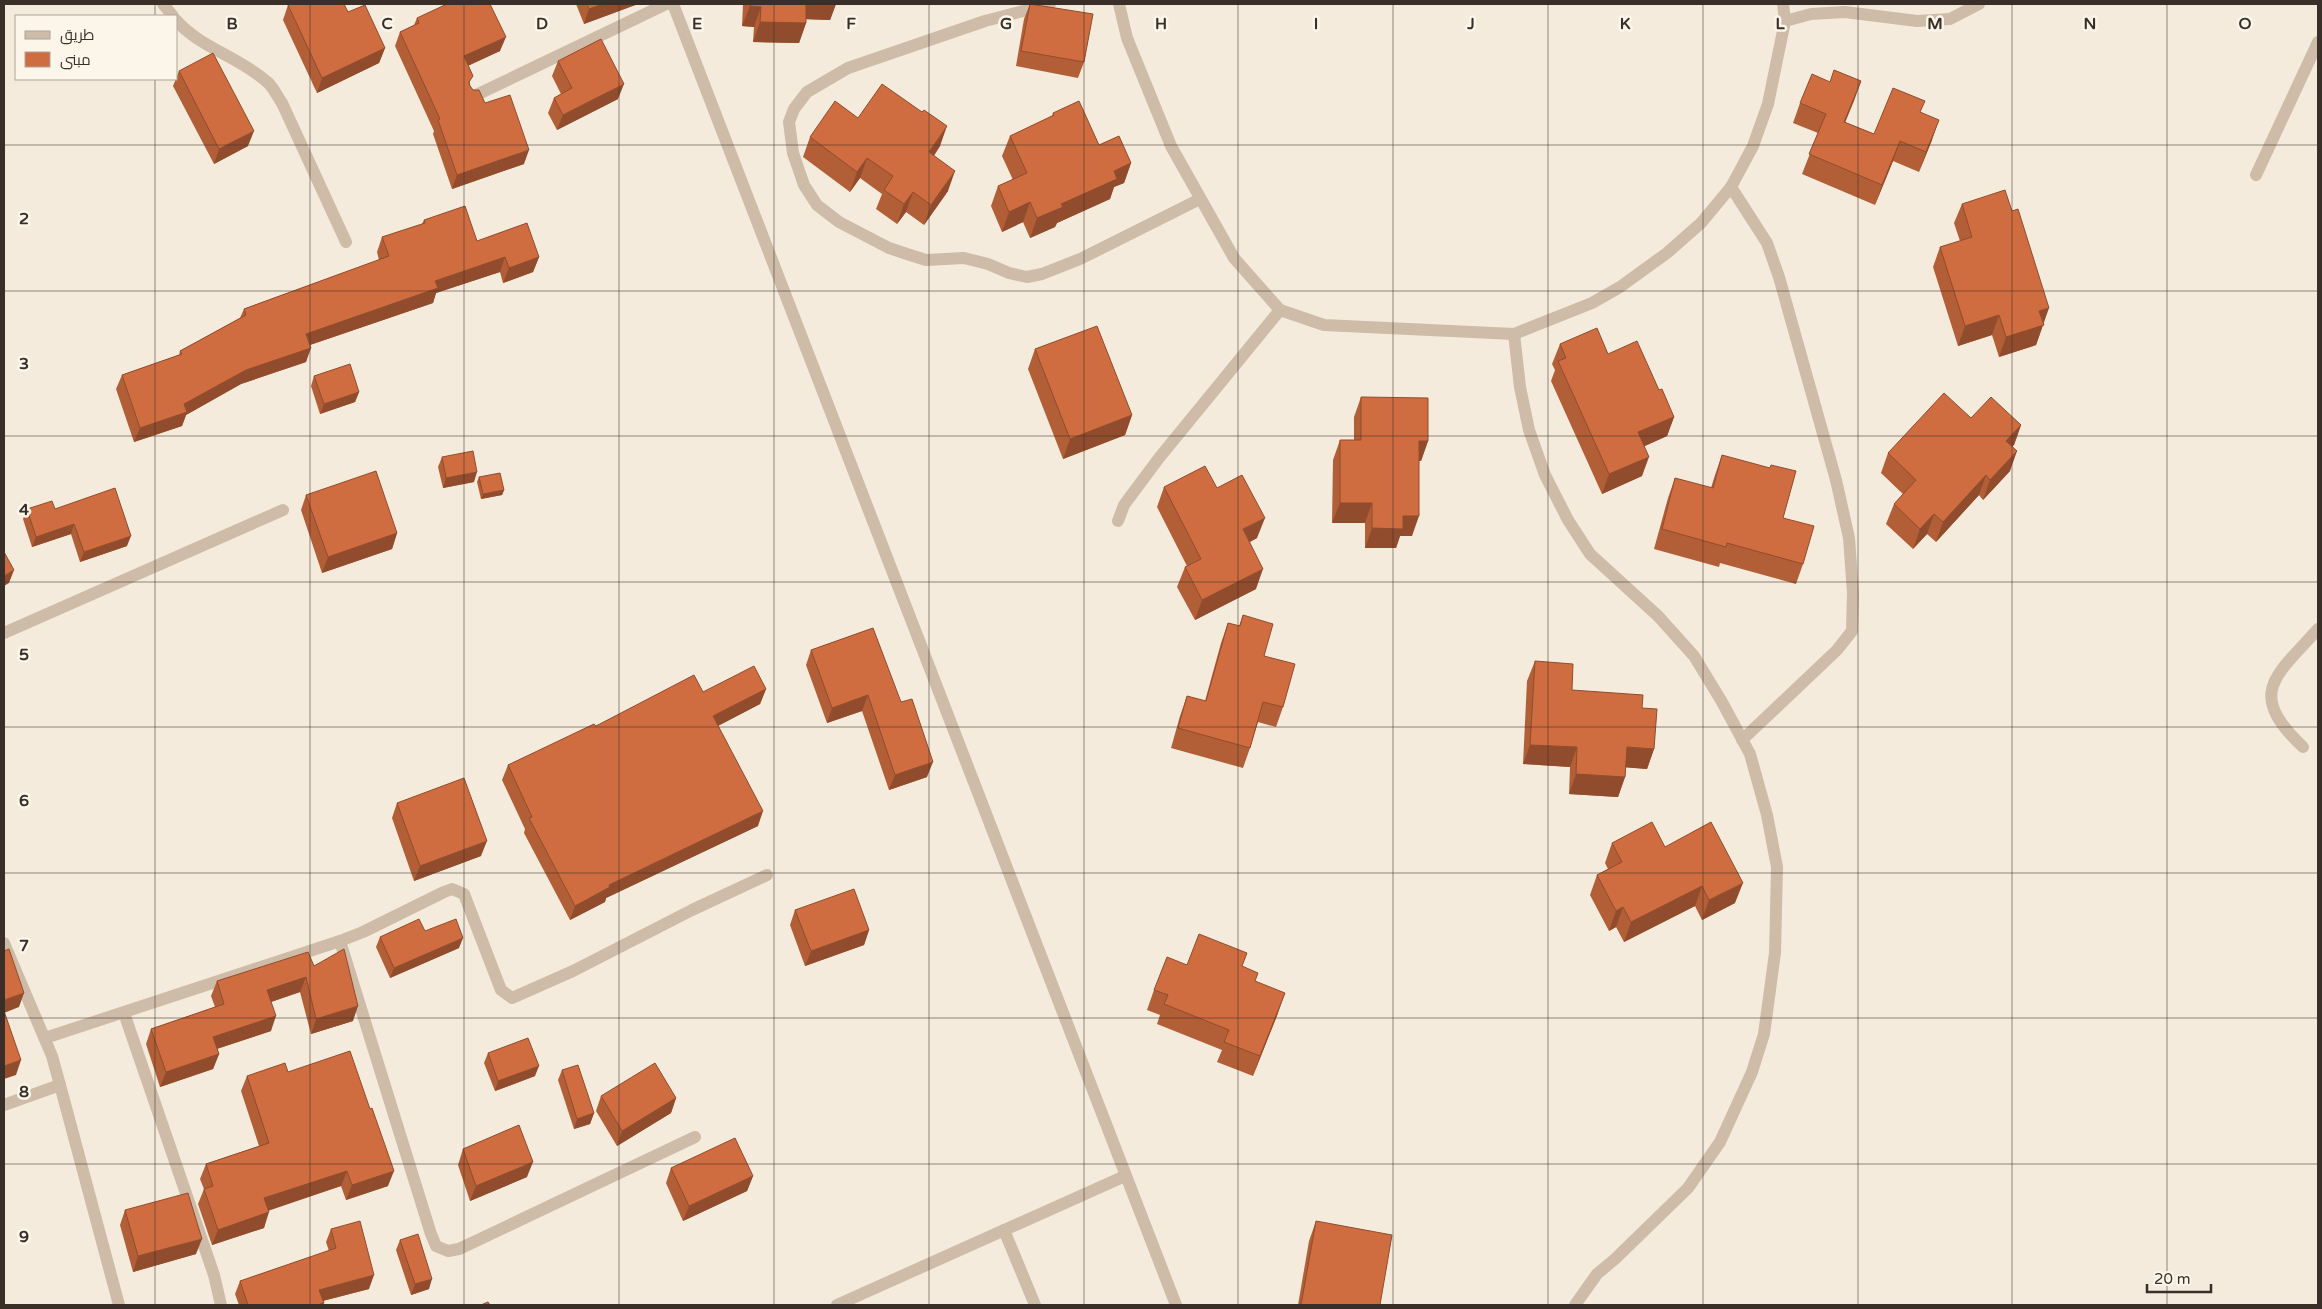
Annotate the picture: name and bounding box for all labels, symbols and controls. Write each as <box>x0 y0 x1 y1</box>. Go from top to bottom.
text: B <box>226 14 238 34</box>
text: C <box>381 14 393 34</box>
text: D <box>536 14 548 34</box>
text: E <box>692 14 702 34</box>
text: F <box>846 14 856 34</box>
text: G <box>1000 14 1012 34</box>
text: H <box>1155 14 1167 34</box>
text: I <box>1314 14 1318 34</box>
text: J <box>1466 14 1475 34</box>
text: K <box>1620 14 1631 34</box>
text: L <box>1775 14 1785 34</box>
text: M <box>1927 14 1943 34</box>
text: N <box>2084 14 2096 34</box>
text: O <box>2239 14 2252 34</box>
legend <box>15 15 178 80</box>
text: طريق <box>60 26 94 45</box>
text: مبنى <box>60 51 91 70</box>
text: 2 <box>19 209 29 229</box>
text: 3 <box>19 354 29 374</box>
text: 4 <box>19 500 29 520</box>
text: 5 <box>19 645 29 665</box>
text: 6 <box>19 791 29 811</box>
text: 7 <box>19 936 29 956</box>
text: 8 <box>19 1082 29 1102</box>
text: 9 <box>19 1227 29 1247</box>
scale bar <box>2147 1262 2211 1294</box>
text: 20 m <box>2154 1270 2191 1288</box>

